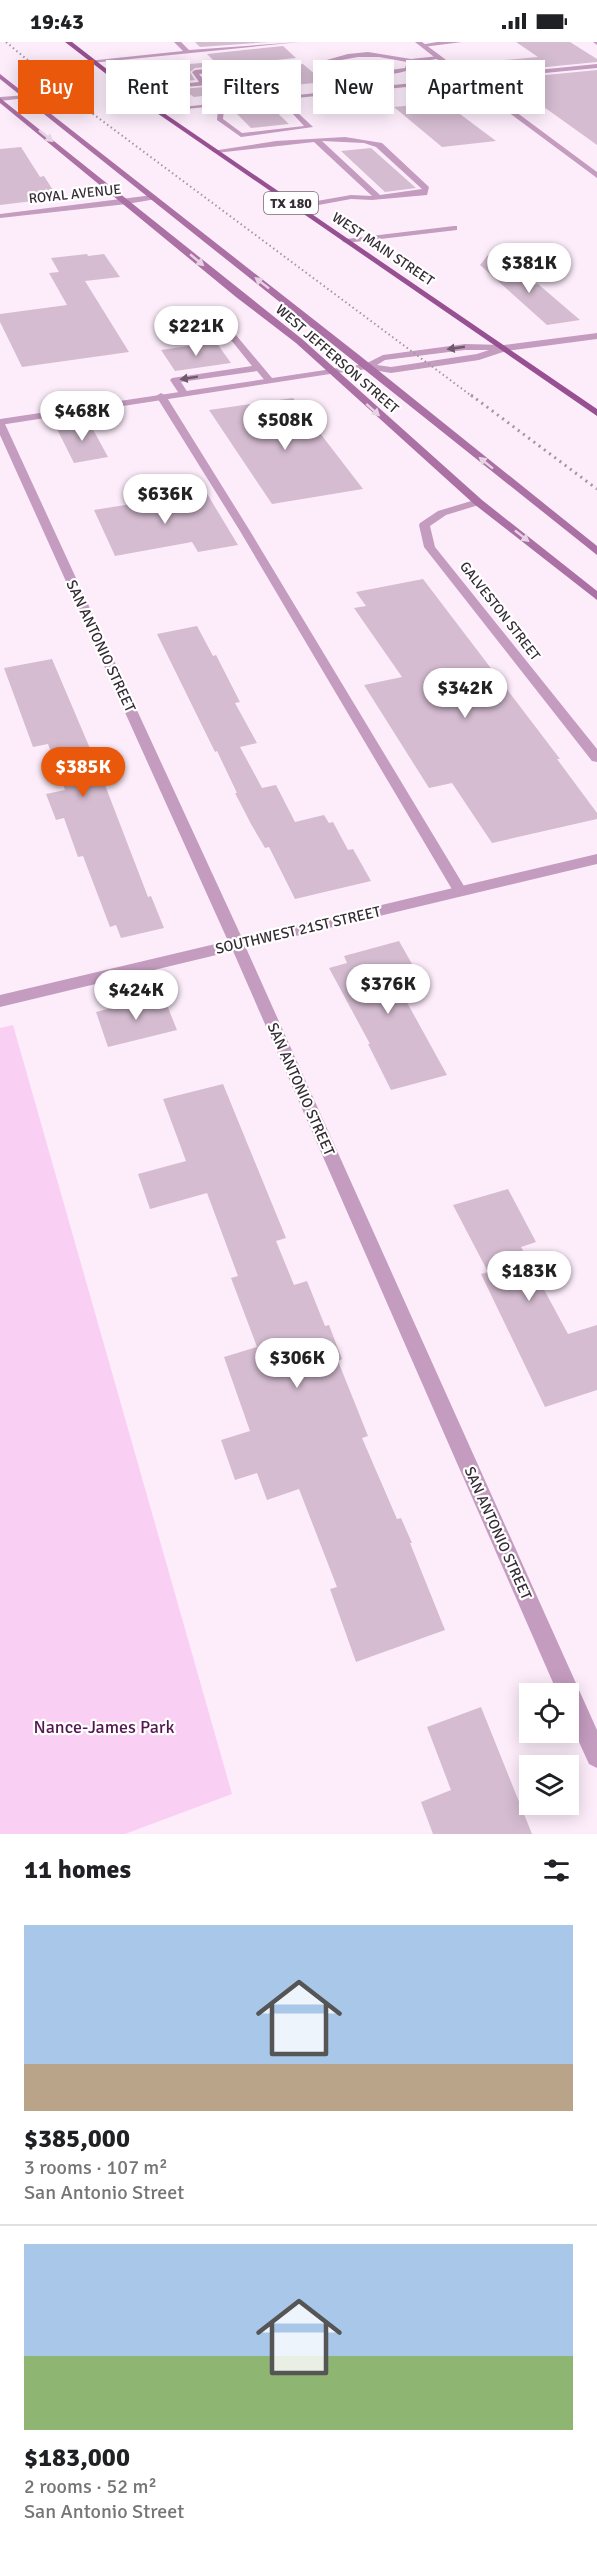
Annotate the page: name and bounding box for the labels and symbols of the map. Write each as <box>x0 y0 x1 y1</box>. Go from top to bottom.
one-way arrow <box>38 130 53 142</box>
street label: ROYAL AVENUE <box>28 181 122 207</box>
road number: TX 180 <box>264 192 318 214</box>
street label: WEST MAIN STREET <box>329 209 437 289</box>
pin: $381K <box>487 243 571 294</box>
one-way arrow <box>189 253 205 266</box>
one-way arrow <box>254 277 270 290</box>
street label: WEST JEFFERSON STREET <box>272 301 402 417</box>
pin: $221K <box>154 306 238 357</box>
one-way arrow <box>446 343 465 353</box>
one-way arrow <box>179 374 198 383</box>
pin: $468K <box>40 391 124 442</box>
pin: $508K <box>243 400 327 451</box>
one-way arrow <box>366 403 381 417</box>
one-way arrow <box>478 458 493 470</box>
pin: $636K <box>123 474 207 525</box>
one-way arrow <box>514 530 530 543</box>
street label: GALVESTON STREET <box>456 558 544 664</box>
street label: SAN ANTONIO STREET <box>62 577 140 715</box>
pin: $342K <box>423 668 507 719</box>
pin: $385K <box>41 747 125 798</box>
street label: SOUTHWEST 21ST STREET <box>214 902 383 958</box>
pin: $376K <box>346 964 430 1015</box>
pin: $424K <box>94 970 178 1021</box>
street label: SAN ANTONIO STREET <box>264 1020 339 1159</box>
pin: $183K <box>487 1251 571 1302</box>
pin: $306K <box>255 1338 339 1389</box>
street label: SAN ANTONIO STREET <box>461 1464 536 1603</box>
park label: Nance-James Park <box>33 1716 175 1738</box>

